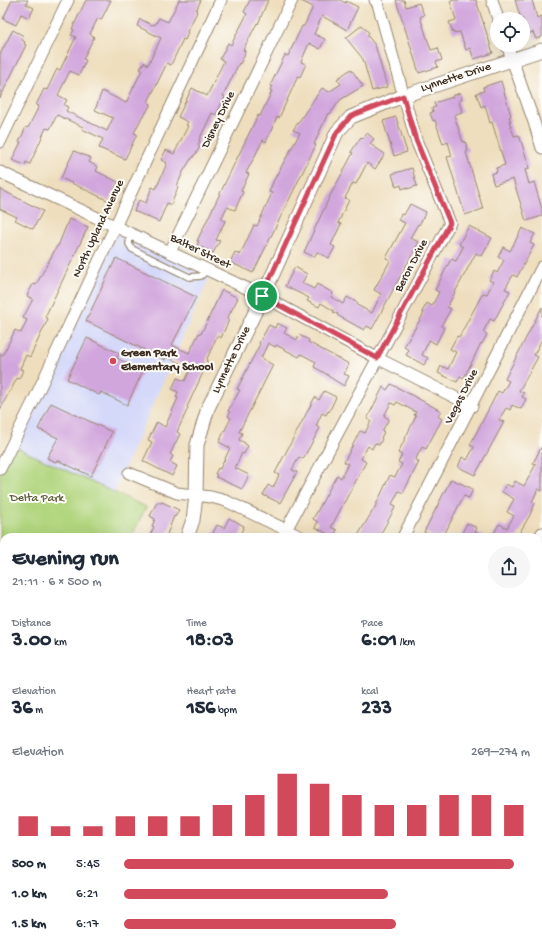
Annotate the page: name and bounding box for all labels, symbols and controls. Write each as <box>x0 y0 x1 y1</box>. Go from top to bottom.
map controls <box>490 12 530 52</box>
button: locate <box>490 12 530 52</box>
street label: Lynnette Drive <box>419 60 494 96</box>
street label: Disney Drive <box>199 89 239 152</box>
street label: North Upland Avenue <box>70 177 128 280</box>
street label: Balter Street <box>167 231 234 273</box>
street label: Beron Drive <box>392 237 432 296</box>
pin <box>245 279 279 313</box>
icon: arrive <box>251 285 273 307</box>
street label: Lynnette Drive <box>210 323 255 396</box>
place label: Green Park Elementary School <box>120 347 214 375</box>
marker: Green Park Elementary School <box>108 356 118 366</box>
street label: Vegas Drive <box>442 366 482 428</box>
park label: Delta Park <box>9 492 66 506</box>
button: share <box>488 546 530 588</box>
text: Evening run <box>12 547 119 573</box>
text: 21:11 · 6 × 500 m <box>12 575 101 590</box>
text: Distance <box>12 618 51 630</box>
text: Time <box>187 618 207 630</box>
text: Pace <box>361 618 383 630</box>
text: 3.00 <box>12 630 51 653</box>
text: 18:03 <box>187 630 234 653</box>
text: 6:01 <box>361 630 397 653</box>
text: km <box>51 637 67 649</box>
text: /km <box>397 637 415 649</box>
text: Elevation <box>12 686 56 698</box>
text: Heart rate <box>187 686 236 698</box>
text: kcal <box>361 686 379 698</box>
text: 36 <box>12 698 33 721</box>
text: 156 <box>187 698 215 721</box>
text: 233 <box>361 698 392 721</box>
text: m <box>33 705 43 717</box>
text: bpm <box>215 705 237 717</box>
text: Elevation <box>12 745 64 760</box>
text: 269–274 m <box>471 745 530 760</box>
text: 500 m <box>12 857 46 872</box>
text: 5:45 <box>76 857 100 872</box>
text: 1.0 km <box>12 887 47 902</box>
text: 6:21 <box>76 887 98 902</box>
text: 1.5 km <box>12 917 46 932</box>
text: 6:17 <box>76 917 99 932</box>

